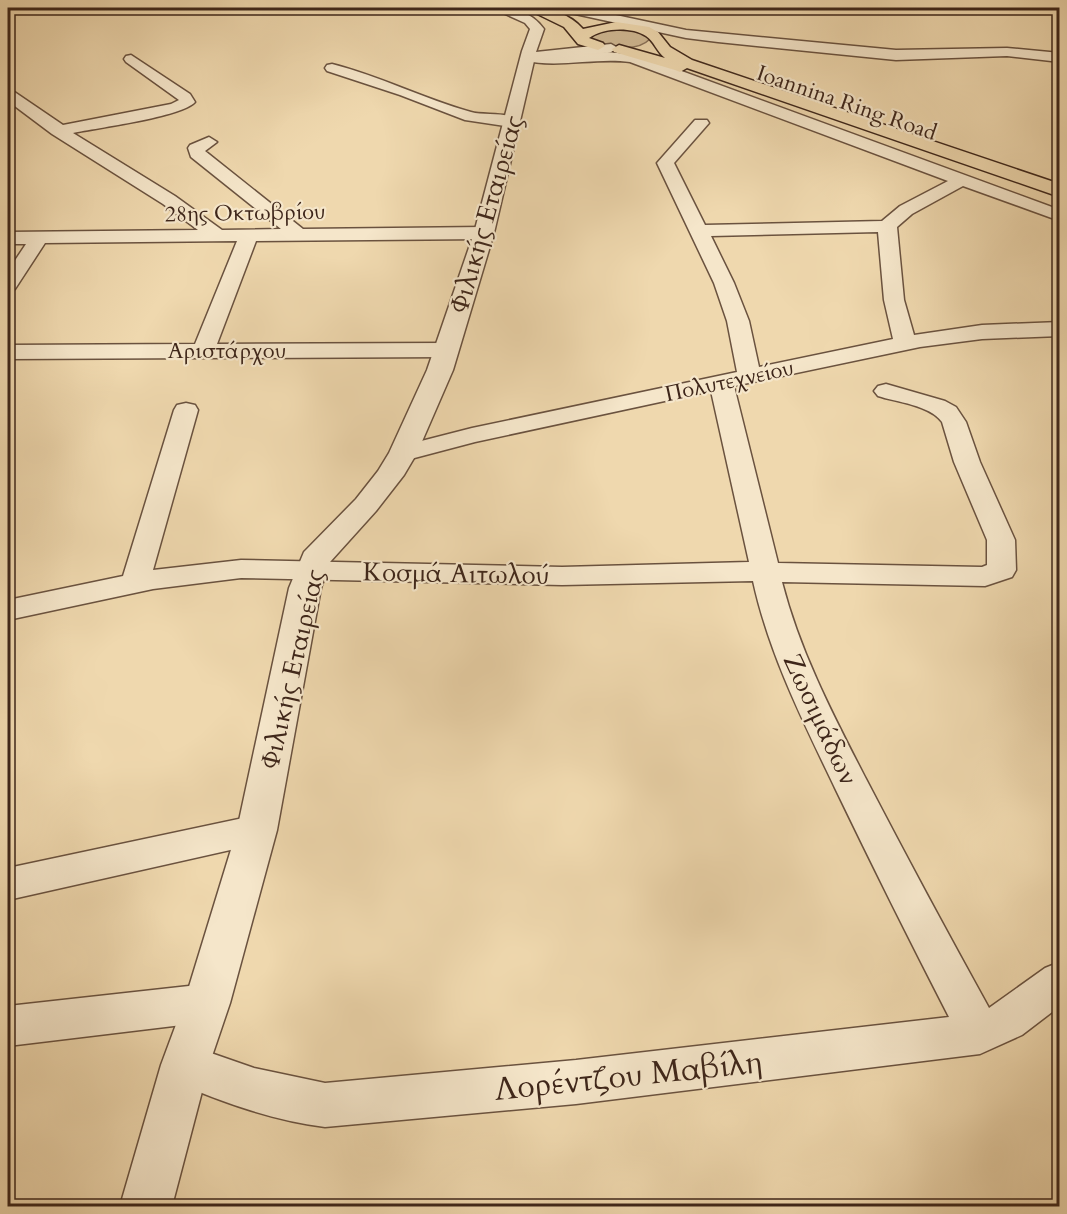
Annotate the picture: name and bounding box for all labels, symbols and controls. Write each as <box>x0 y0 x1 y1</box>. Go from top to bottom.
street label: Ioannina Ring Road <box>753 58 941 148</box>
street label: Φιλικής Εταιρείας <box>442 111 531 317</box>
street label: 28ης Οκτωβρίου <box>164 197 326 229</box>
street label: Αριστάρχου <box>168 336 286 366</box>
street label: Πολυτεχνείου <box>662 353 796 409</box>
street label: Κοσμά Αιτωλού <box>362 554 550 593</box>
street label: Φιλικής Εταιρείας <box>253 566 332 772</box>
street label: Ζωσιμάδων <box>775 648 866 790</box>
street label: Λορέντζου Μαβίλη <box>492 1040 764 1112</box>

